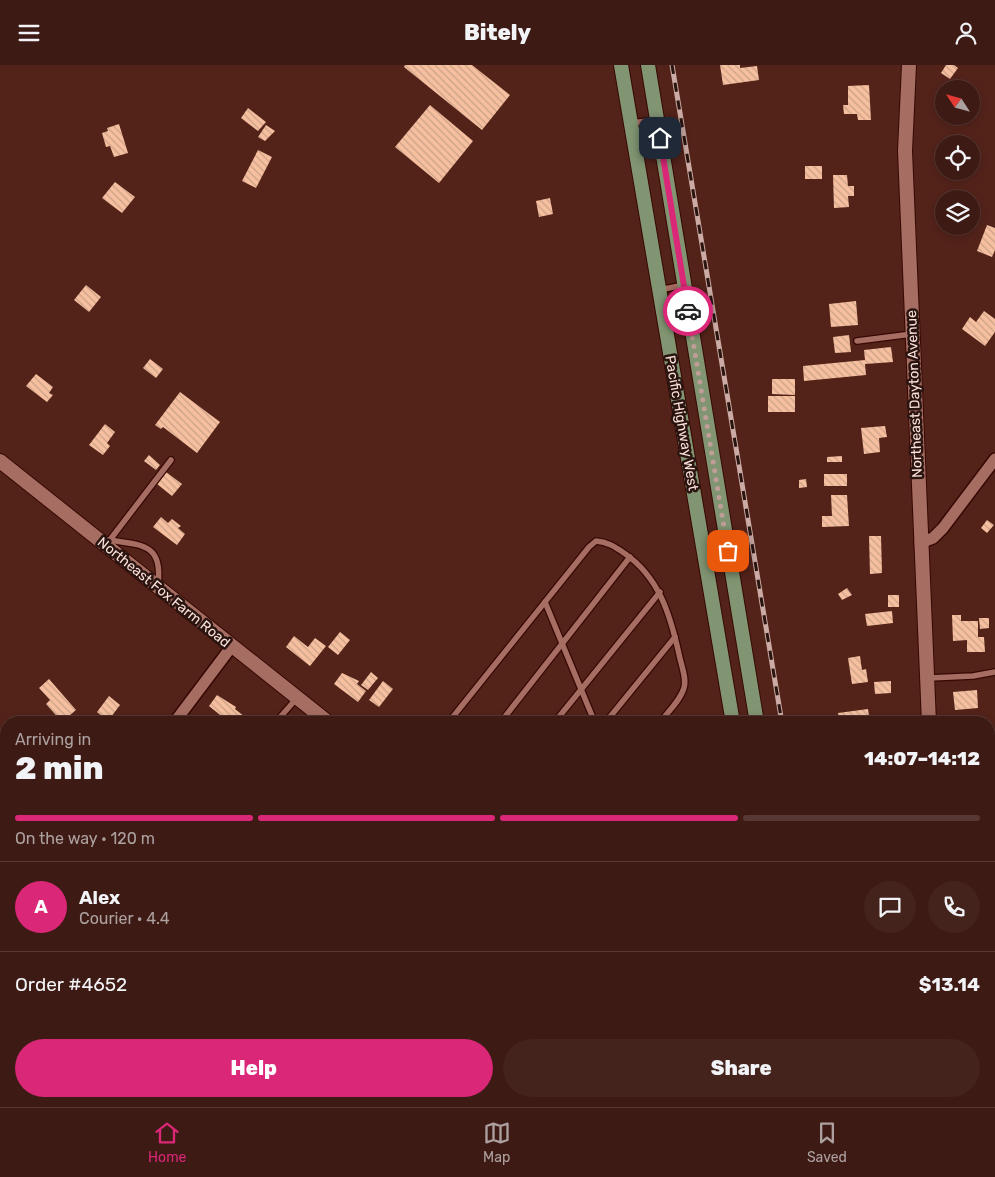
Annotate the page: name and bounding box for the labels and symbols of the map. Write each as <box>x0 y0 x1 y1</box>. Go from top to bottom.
north arrow <box>935 80 980 125</box>
pin <box>639 117 681 159</box>
courier <box>663 286 713 336</box>
street label: Northeast Dayton Avenue <box>903 310 926 478</box>
street label: Pacific Highway West <box>661 354 702 493</box>
pin <box>707 530 749 572</box>
street label: Northeast Fox Farm Road <box>94 534 233 651</box>

